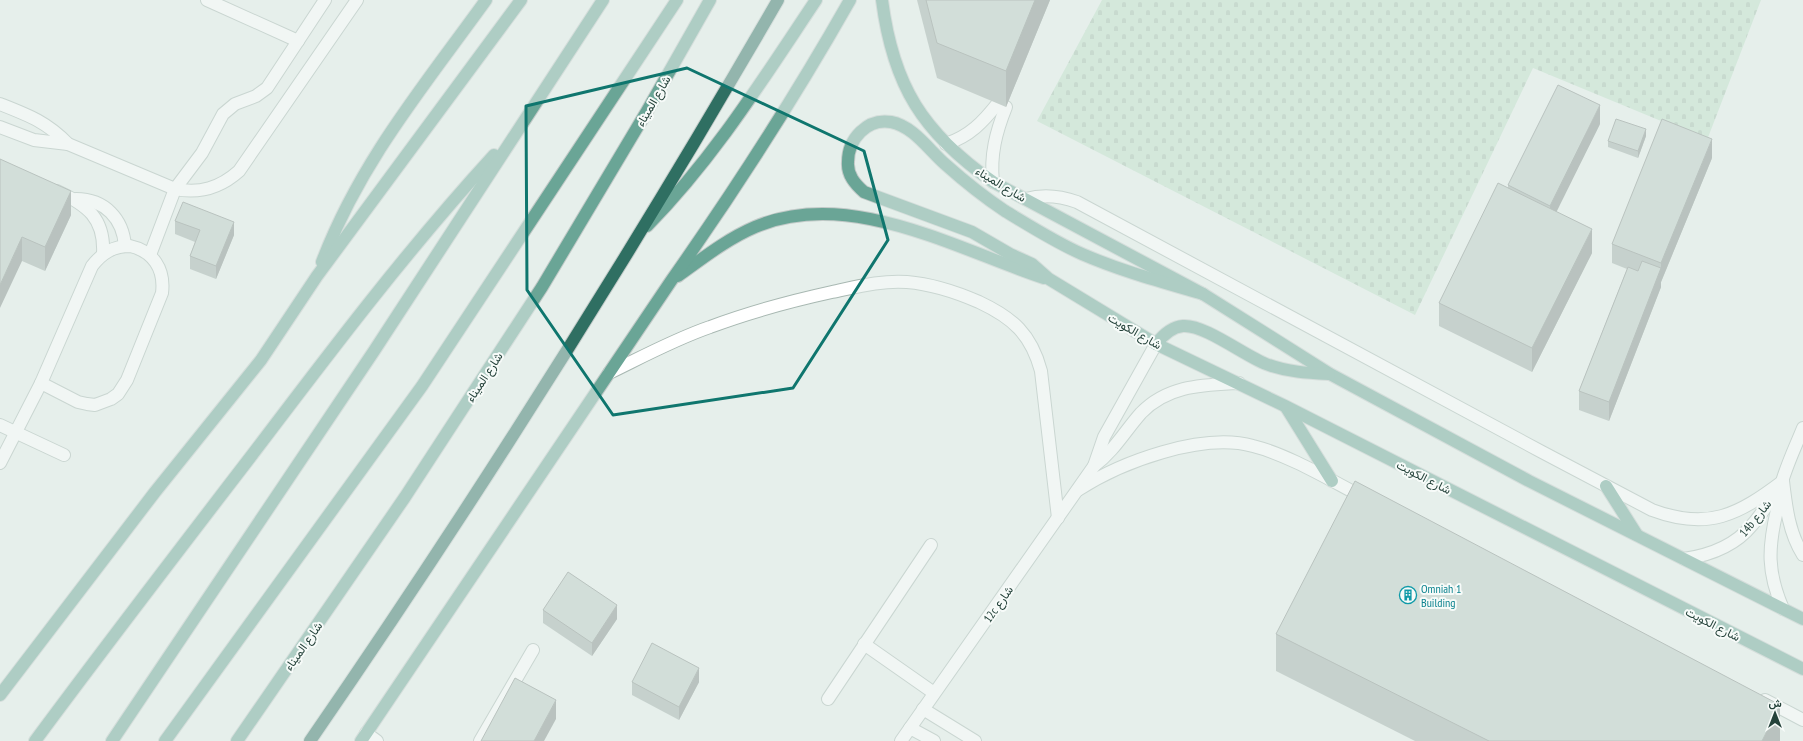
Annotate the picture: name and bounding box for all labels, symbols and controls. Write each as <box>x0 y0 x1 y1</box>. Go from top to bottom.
street label: شارع الميناء <box>632 73 675 130</box>
street label: شارع الميناء <box>972 163 1029 207</box>
street label: شارع الكويت <box>1105 310 1164 354</box>
street label: شارع الميناء <box>462 349 507 406</box>
street label: شارع الكويت <box>1393 457 1454 499</box>
street label: 14b شارع <box>1736 497 1776 541</box>
place label: Omniah 1 Building <box>1421 581 1461 610</box>
street label: 12c شارع <box>980 583 1018 626</box>
building icon: Omniah 1 Building <box>1398 585 1418 605</box>
street label: شارع الكويت <box>1682 604 1743 646</box>
street label: شارع الميناء <box>281 619 327 674</box>
north arrow <box>1755 693 1795 733</box>
text: ش <box>1768 696 1782 710</box>

